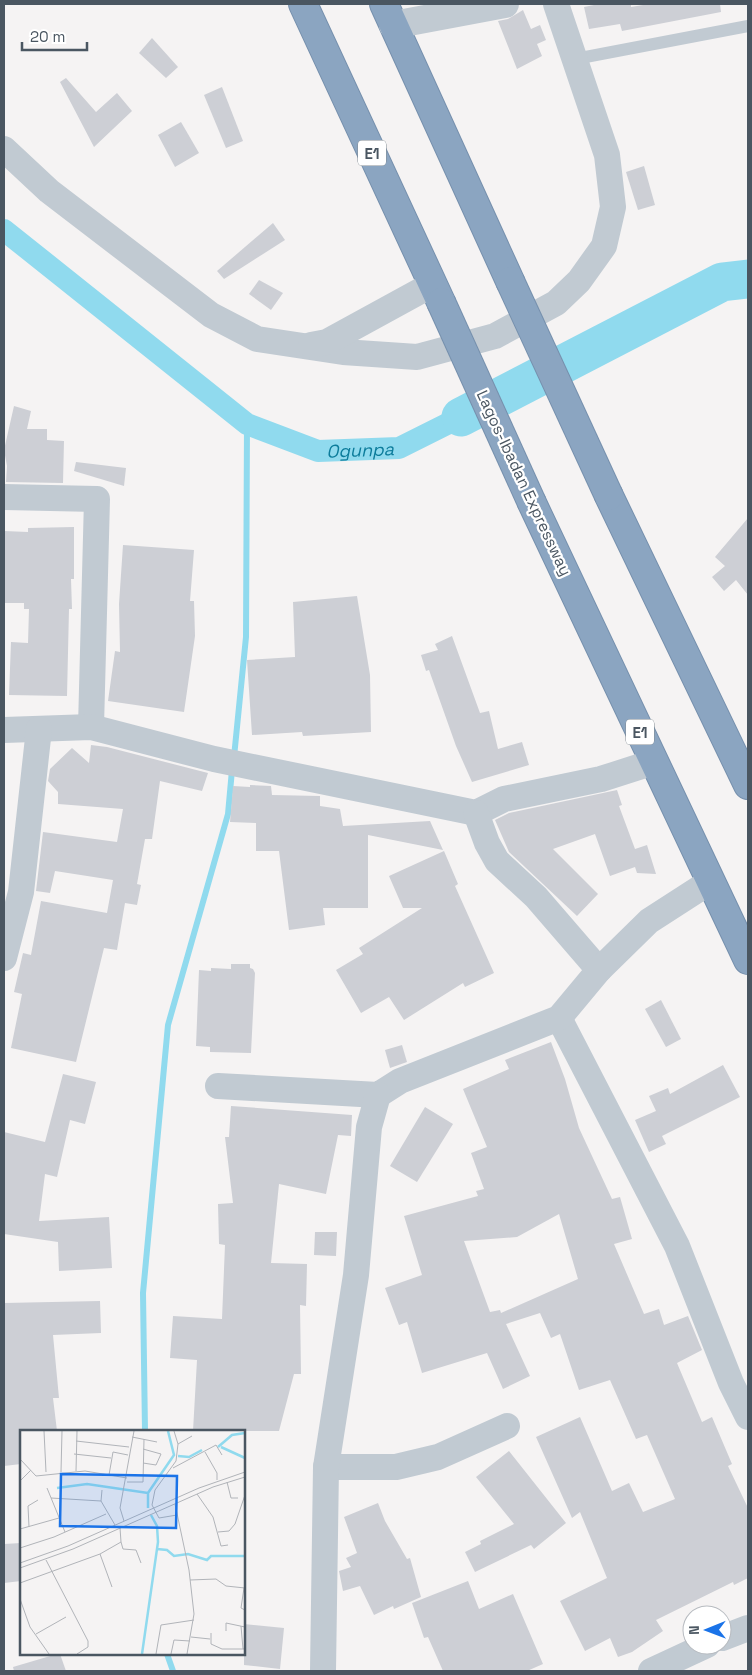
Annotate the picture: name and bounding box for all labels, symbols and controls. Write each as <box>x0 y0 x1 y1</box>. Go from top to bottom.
scale bar <box>22 20 88 52</box>
text: 20 m <box>30 27 65 46</box>
road number: E1 <box>358 140 386 166</box>
street label: Lagos-Ibadan Expressway <box>472 387 576 579</box>
water label: Ogunpa <box>326 437 395 462</box>
road number: E1 <box>626 720 654 744</box>
inset map <box>20 1430 245 1655</box>
north arrow <box>682 1605 732 1655</box>
text: N <box>685 1625 703 1635</box>

